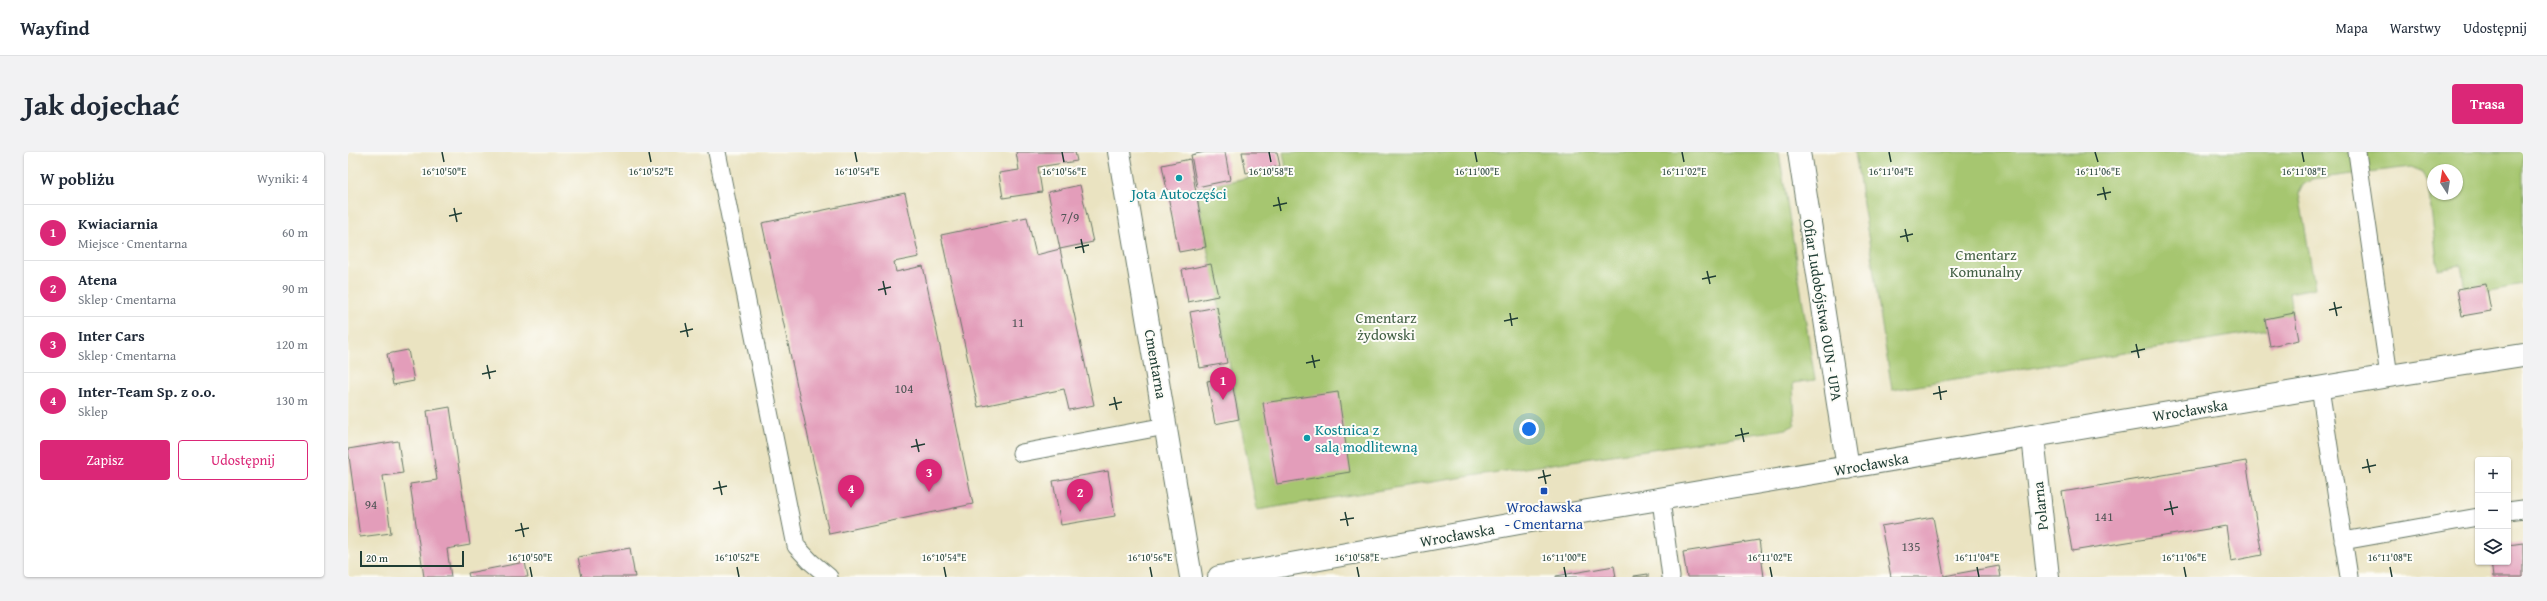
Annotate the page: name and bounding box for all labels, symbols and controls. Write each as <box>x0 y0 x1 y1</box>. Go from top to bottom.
text: Wayfind <box>20 14 90 42</box>
text: Mapa <box>2336 18 2368 38</box>
text: Warstwy <box>2390 18 2441 38</box>
text: Udostępnij <box>2463 18 2527 38</box>
text: Jak dojechać <box>24 84 179 125</box>
button: Trasa <box>2452 84 2523 124</box>
text: 16°10'50"E <box>422 164 466 179</box>
text: 16°10'52"E <box>629 164 673 179</box>
text: 16°10'54"E <box>835 164 879 179</box>
text: 16°10'56"E <box>1042 164 1086 179</box>
text: 16°10'58"E <box>1249 164 1293 179</box>
text: 16°11'00"E <box>1455 164 1499 179</box>
text: 16°11'02"E <box>1662 164 1706 179</box>
text: 16°11'04"E <box>1869 164 1913 179</box>
text: 16°11'06"E <box>2076 164 2120 179</box>
text: 16°11'08"E <box>2282 164 2326 179</box>
north arrow <box>2427 164 2463 200</box>
text: W pobliżu <box>40 166 115 191</box>
text: Wyniki: 4 <box>257 169 308 188</box>
marker: Jota Autoczęści <box>1174 173 1184 183</box>
place label: Jota Autoczęści <box>1129 183 1227 204</box>
house number: 7/9 <box>1061 208 1079 227</box>
text: Kwiaciarnia <box>78 213 158 234</box>
street label: Ofiar Ludobójstwa OUN - UPA <box>1798 217 1848 403</box>
text: 1 <box>50 223 56 242</box>
text: 60 m <box>282 223 308 242</box>
text: Miejsce · Cmentarna <box>78 234 187 253</box>
park label: Cmentarz Komunalny <box>1950 244 2023 282</box>
text: Atena <box>78 269 117 290</box>
text: 2 <box>50 279 56 298</box>
text: 90 m <box>282 279 308 298</box>
text: Sklep · Cmentarna <box>78 290 176 309</box>
park label: Cmentarz żydowski <box>1356 307 1417 345</box>
house number: 11 <box>1012 313 1024 332</box>
text: Inter Cars <box>78 325 145 346</box>
street label: Cmentarna <box>1140 328 1172 400</box>
text: 3 <box>50 335 56 354</box>
text: 120 m <box>276 335 308 354</box>
text: Sklep · Cmentarna <box>78 346 176 365</box>
pin: 1 <box>1210 367 1236 400</box>
house number: 104 <box>895 379 913 398</box>
text: Inter-Team Sp. z o.o. <box>78 381 216 402</box>
text: 4 <box>50 391 56 410</box>
text: 130 m <box>276 391 308 410</box>
street label: Wrocławska <box>2151 394 2229 426</box>
text: Sklep <box>78 402 108 421</box>
place label: Kostnica z salą modlitewną <box>1315 419 1417 457</box>
your location <box>1519 419 1539 439</box>
marker: Kostnica z salą modlitewną <box>1302 433 1312 443</box>
button: Zapisz <box>40 440 170 480</box>
button: Udostępnij <box>178 440 308 480</box>
street label: Wrocławska <box>1832 447 1910 481</box>
map controls <box>2475 457 2511 565</box>
button: + <box>2475 457 2511 493</box>
pin: 3 <box>916 459 942 492</box>
pin: 4 <box>838 475 864 508</box>
pin: 2 <box>1067 479 1093 512</box>
street label: Polarna <box>2027 481 2053 531</box>
marker: Wrocławska - Cmentarna <box>1539 486 1549 496</box>
button: − <box>2475 493 2511 529</box>
house number: 94 <box>365 495 377 514</box>
place label: Wrocławska - Cmentarna <box>1505 496 1583 534</box>
house number: 141 <box>2095 507 2113 526</box>
street label: Wrocławska <box>1418 518 1496 552</box>
button: layers <box>2475 529 2511 565</box>
house number: 135 <box>1902 537 1920 556</box>
scale bar <box>360 549 464 568</box>
text: 20 m <box>366 550 388 566</box>
text: 16°10'50"E <box>508 550 552 565</box>
text: 16°10'52"E <box>715 550 759 565</box>
text: 16°10'54"E <box>922 550 966 565</box>
text: 16°10'56"E <box>1128 550 1172 565</box>
text: 16°10'58"E <box>1335 550 1379 565</box>
text: 16°11'00"E <box>1542 550 1586 565</box>
text: 16°11'02"E <box>1748 550 1792 565</box>
text: 16°11'04"E <box>1955 550 1999 565</box>
text: 16°11'06"E <box>2162 550 2206 565</box>
text: 16°11'08"E <box>2368 550 2412 565</box>

